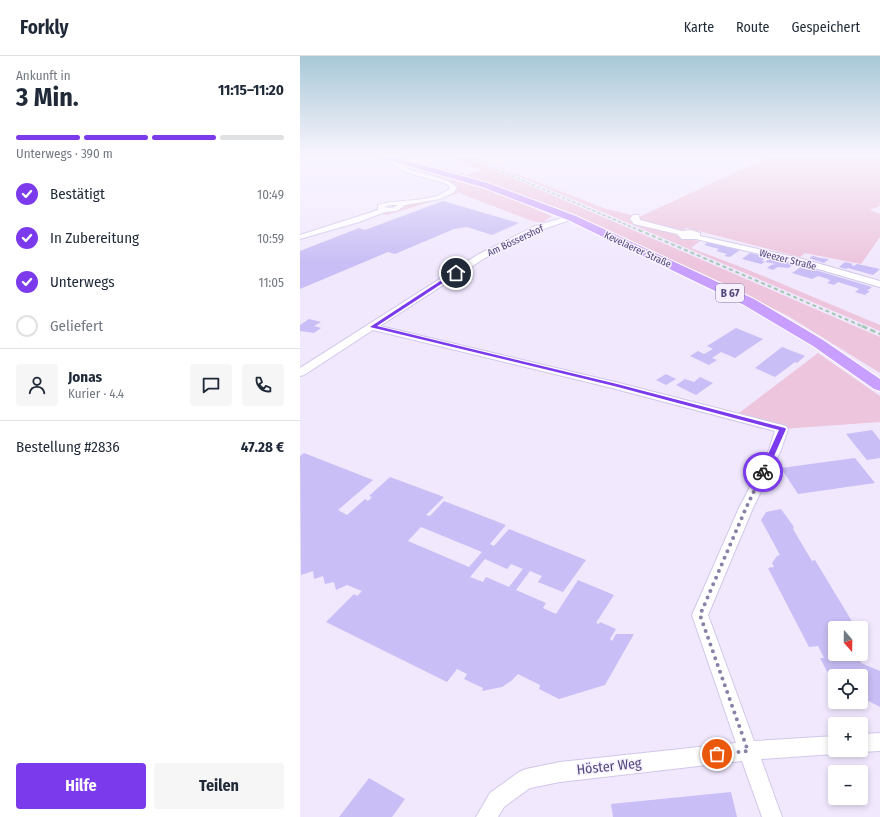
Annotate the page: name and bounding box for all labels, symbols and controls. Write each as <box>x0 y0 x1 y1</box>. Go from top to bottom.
text: Forkly <box>20 16 69 39</box>
text: Karte <box>684 19 714 36</box>
text: Route <box>736 19 769 36</box>
text: Gespeichert <box>791 19 860 36</box>
text: Ankunft in <box>16 68 71 83</box>
text: 11:15–11:20 <box>218 81 284 99</box>
text: 3 Min. <box>16 82 79 113</box>
text: Unterwegs · 390 m <box>16 146 113 161</box>
icon: check <box>16 183 38 205</box>
text: Bestätigt <box>50 185 105 203</box>
text: 10:49 <box>257 187 284 202</box>
street label: Am Bössershof <box>485 222 546 259</box>
icon: check <box>16 227 38 249</box>
text: In Zubereitung <box>50 229 139 247</box>
street label: Kevelaerer Straße <box>602 229 673 271</box>
text: 10:59 <box>257 231 284 246</box>
street label: Weezer Straße <box>758 247 818 273</box>
pin <box>439 256 473 290</box>
icon: home <box>445 262 467 284</box>
icon: check <box>16 271 38 293</box>
text: Unterwegs <box>50 273 115 291</box>
text: 11:05 <box>259 275 284 290</box>
road number: B 67 <box>716 284 744 302</box>
text: Geliefert <box>50 317 103 335</box>
button: person <box>16 364 58 406</box>
button: chat <box>190 364 232 406</box>
button: phone <box>242 364 284 406</box>
text: Jonas <box>68 368 102 386</box>
text: Kurier · 4.4 <box>68 386 124 401</box>
text: Bestellung #2836 <box>16 438 120 456</box>
text: 47.28 € <box>241 438 284 456</box>
courier <box>743 452 783 492</box>
icon: bike <box>752 461 774 483</box>
north arrow <box>828 621 868 661</box>
map controls <box>828 621 868 805</box>
button: locate <box>828 669 868 709</box>
button: + <box>828 717 868 757</box>
pin <box>700 737 734 771</box>
icon: bag <box>706 743 728 765</box>
street label: Höster Weg <box>576 755 643 778</box>
button: Hilfe <box>16 763 146 809</box>
button: Teilen <box>154 763 284 809</box>
button: − <box>828 765 868 805</box>

